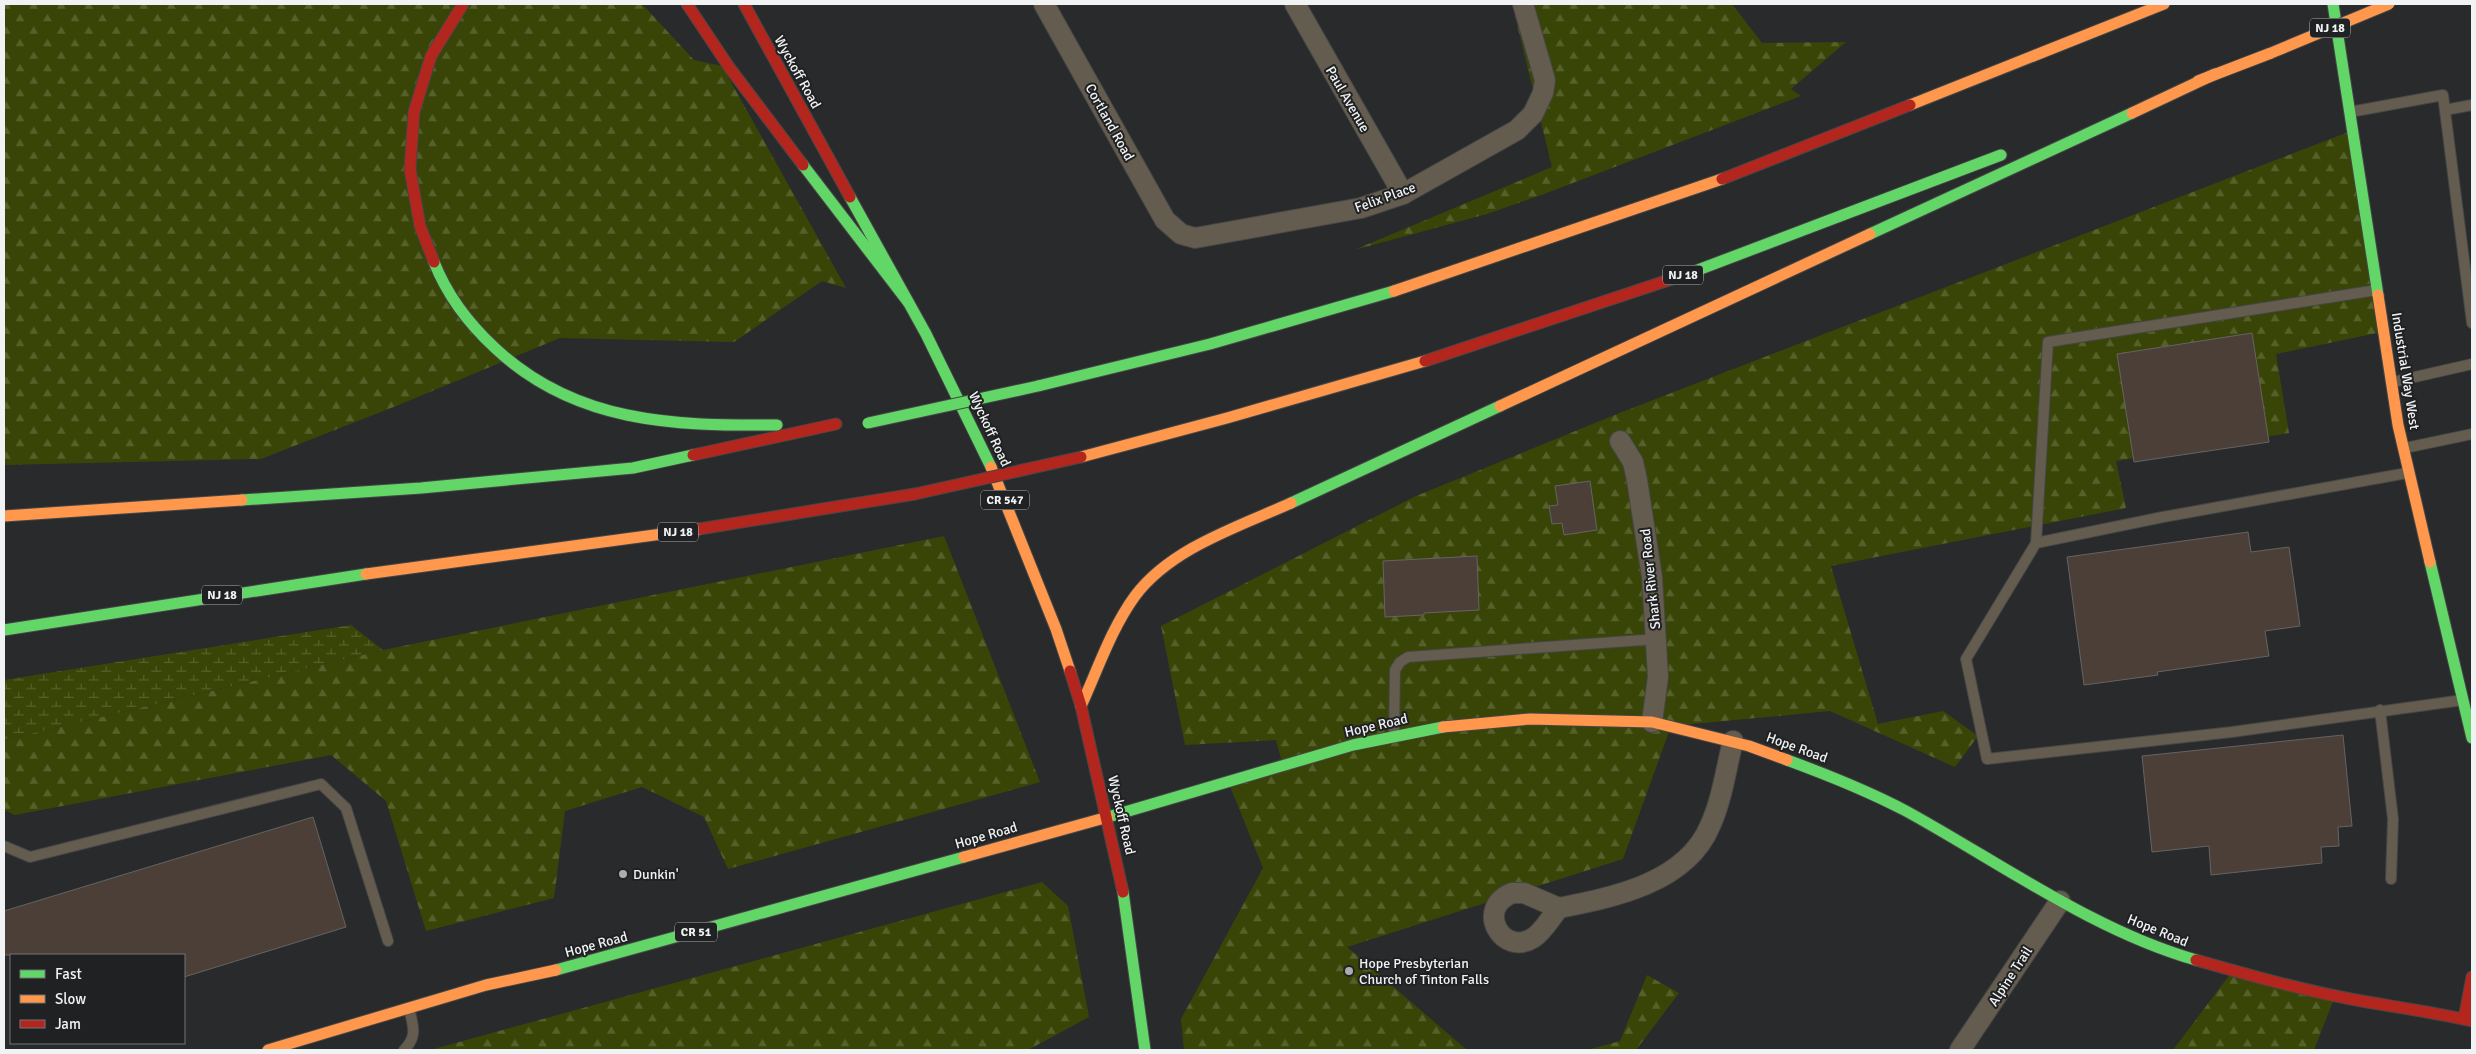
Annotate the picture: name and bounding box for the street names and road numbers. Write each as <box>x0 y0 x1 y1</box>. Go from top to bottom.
road number: NJ 18 <box>2310 18 2350 38</box>
street label: Wyckoff Road <box>771 33 825 112</box>
street label: Paul Avenue <box>1322 63 1373 135</box>
street label: Cortland Road <box>1081 81 1138 164</box>
street label: Felix Place <box>1352 179 1418 216</box>
road number: NJ 18 <box>1663 266 1703 284</box>
street label: Industrial Way West <box>2388 311 2423 431</box>
street label: Wyckoff Road <box>965 389 1014 469</box>
road number: CR 547 <box>981 490 1029 510</box>
road number: NJ 18 <box>658 522 698 542</box>
street label: Shark River Road <box>1637 528 1664 630</box>
road number: NJ 18 <box>202 586 242 604</box>
street label: Hope Road <box>1343 710 1409 741</box>
street label: Hope Road <box>1764 729 1830 766</box>
street label: Wyckoff Road <box>1104 774 1139 856</box>
street label: Hope Road <box>953 818 1019 852</box>
street label: Hope Road <box>2125 911 2191 950</box>
road number: CR 51 <box>675 922 717 942</box>
street label: Hope Road <box>563 928 629 961</box>
street label: Alpine Trail <box>1985 943 2036 1009</box>

